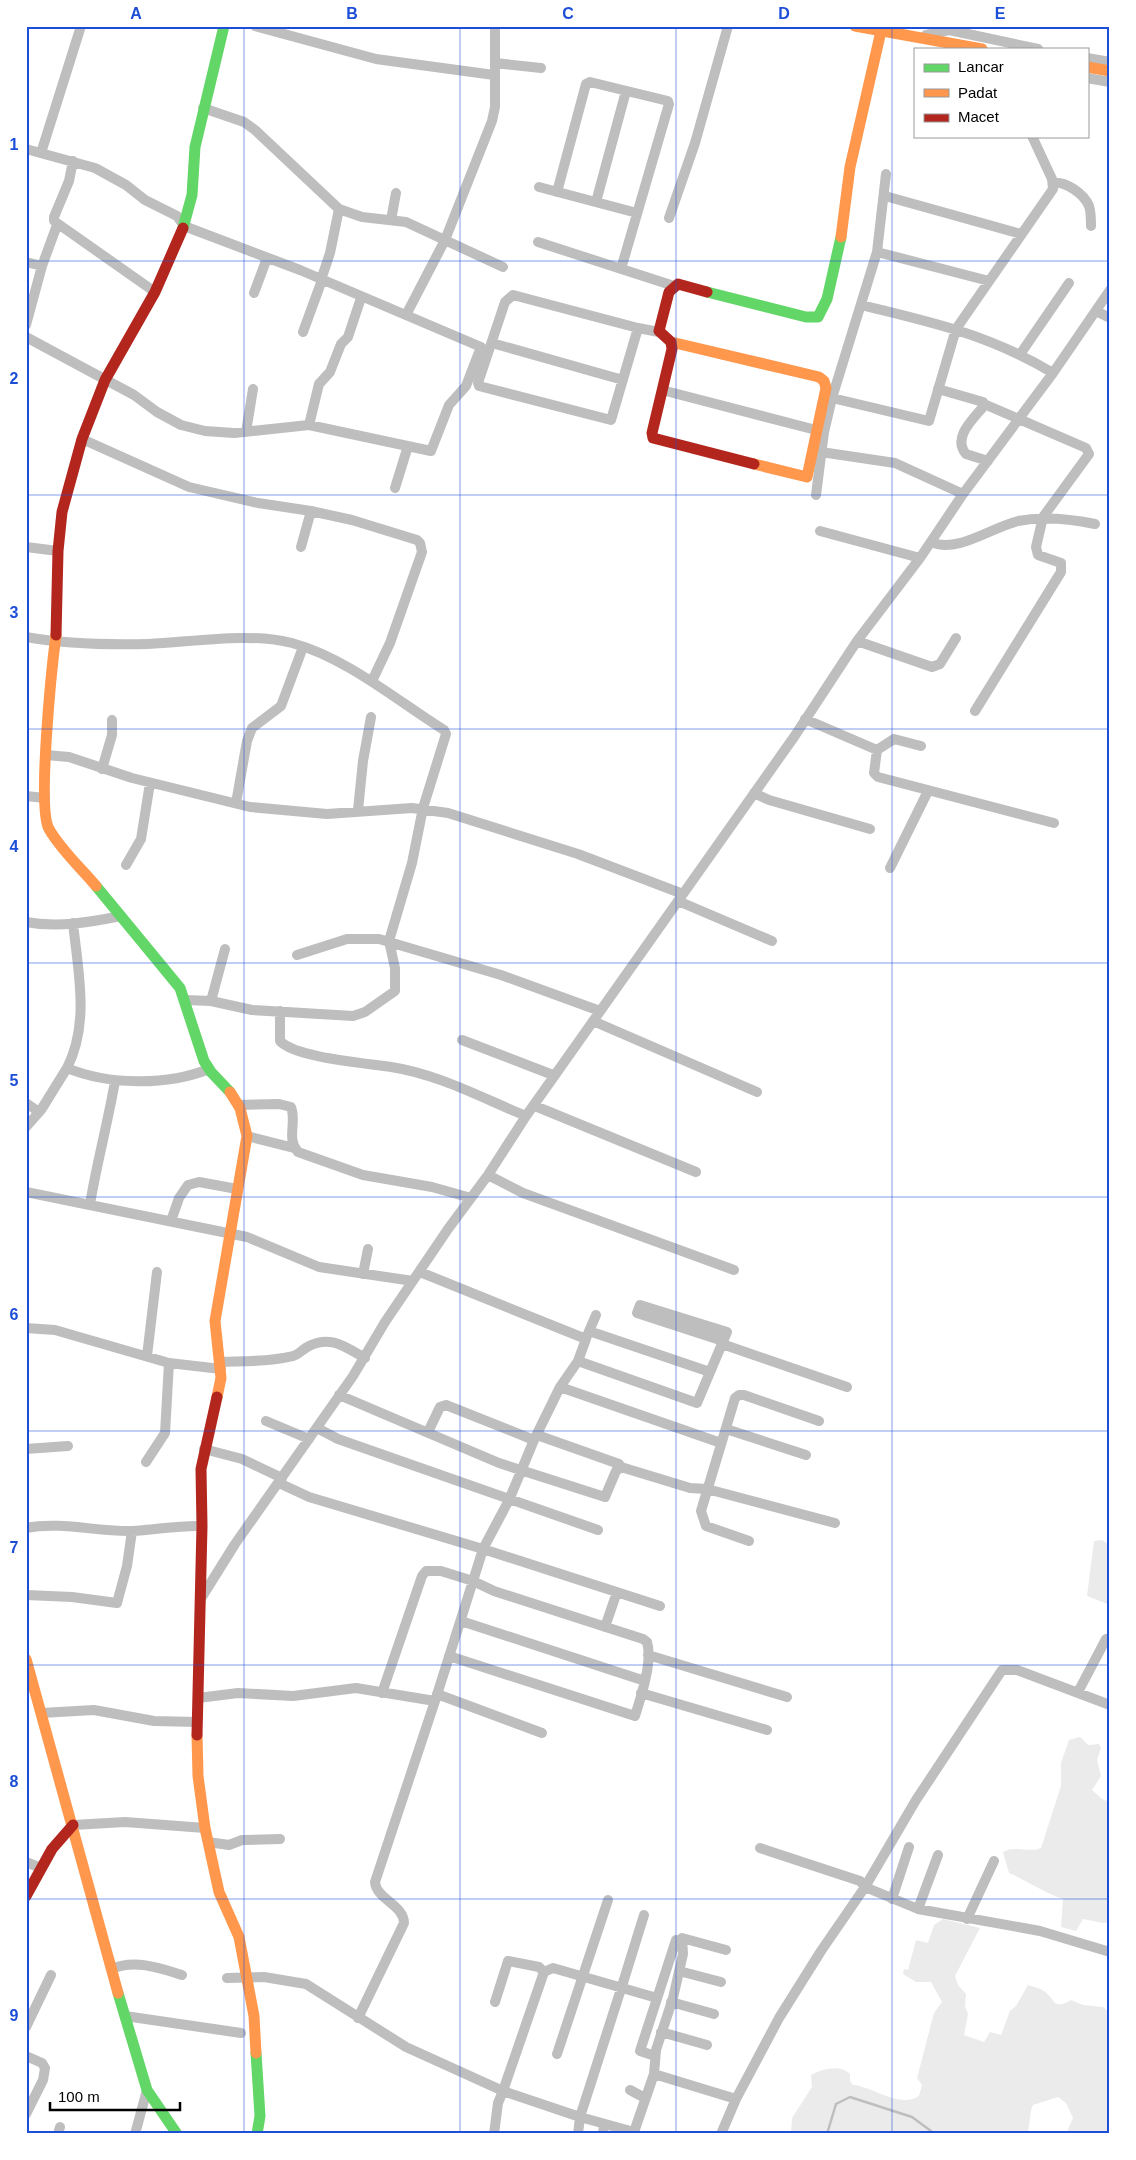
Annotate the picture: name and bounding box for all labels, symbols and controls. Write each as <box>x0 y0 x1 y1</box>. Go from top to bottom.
text: A <box>130 5 142 22</box>
text: B <box>346 5 358 22</box>
text: C <box>562 5 574 22</box>
text: D <box>778 5 790 22</box>
text: E <box>995 5 1006 22</box>
legend <box>914 48 1088 138</box>
text: Lancar <box>958 58 1004 75</box>
text: Padat <box>958 84 998 101</box>
text: Macet <box>958 108 1000 125</box>
text: 1 <box>10 136 19 153</box>
text: 2 <box>10 370 19 387</box>
text: 3 <box>10 604 19 621</box>
text: 4 <box>10 838 19 855</box>
text: 5 <box>10 1072 19 1089</box>
text: 6 <box>10 1306 19 1323</box>
text: 7 <box>10 1539 19 1556</box>
text: 8 <box>10 1773 19 1790</box>
text: 9 <box>10 2007 19 2024</box>
scale bar <box>50 2080 180 2112</box>
text: 100 m <box>58 2088 100 2105</box>

